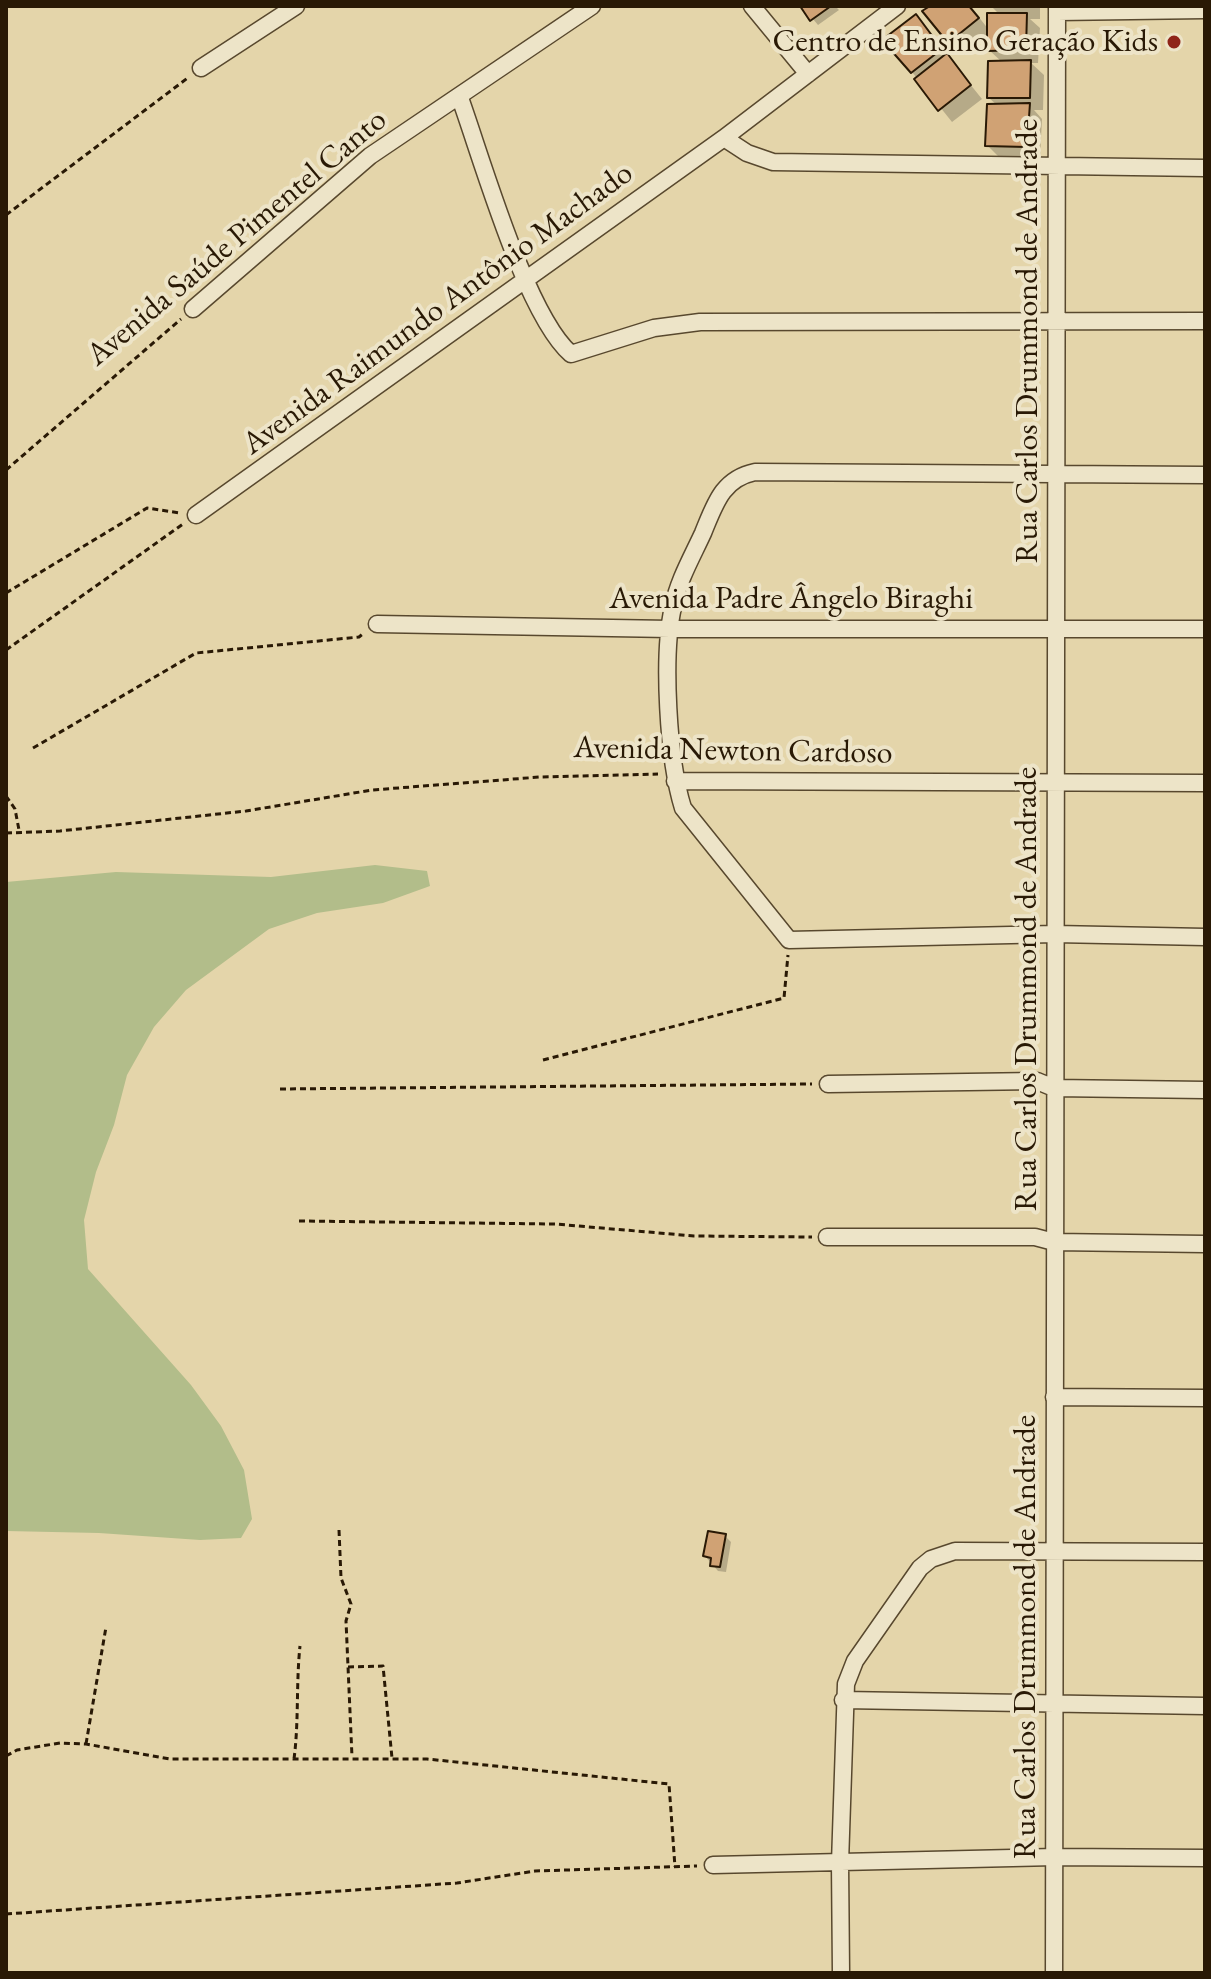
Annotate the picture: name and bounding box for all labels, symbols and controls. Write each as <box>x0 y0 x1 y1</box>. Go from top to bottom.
place label: Centro de Ensino Geração Kids <box>773 23 1158 61</box>
marker: Centro de Ensino Geração Kids <box>1165 33 1183 51</box>
street label: Avenida Saúde Pimentel Canto <box>79 101 395 375</box>
street label: Rua Carlos Drummond de Andrade <box>1009 119 1047 563</box>
street label: Avenida Raimundo Antônio Machado <box>235 154 641 464</box>
street label: Avenida Padre Ângelo Biraghi <box>609 580 973 618</box>
street label: Avenida Newton Cardoso <box>573 729 893 773</box>
street label: Rua Carlos Drummond de Andrade <box>1008 767 1046 1211</box>
street label: Rua Carlos Drummond de Andrade <box>1007 1415 1045 1859</box>

